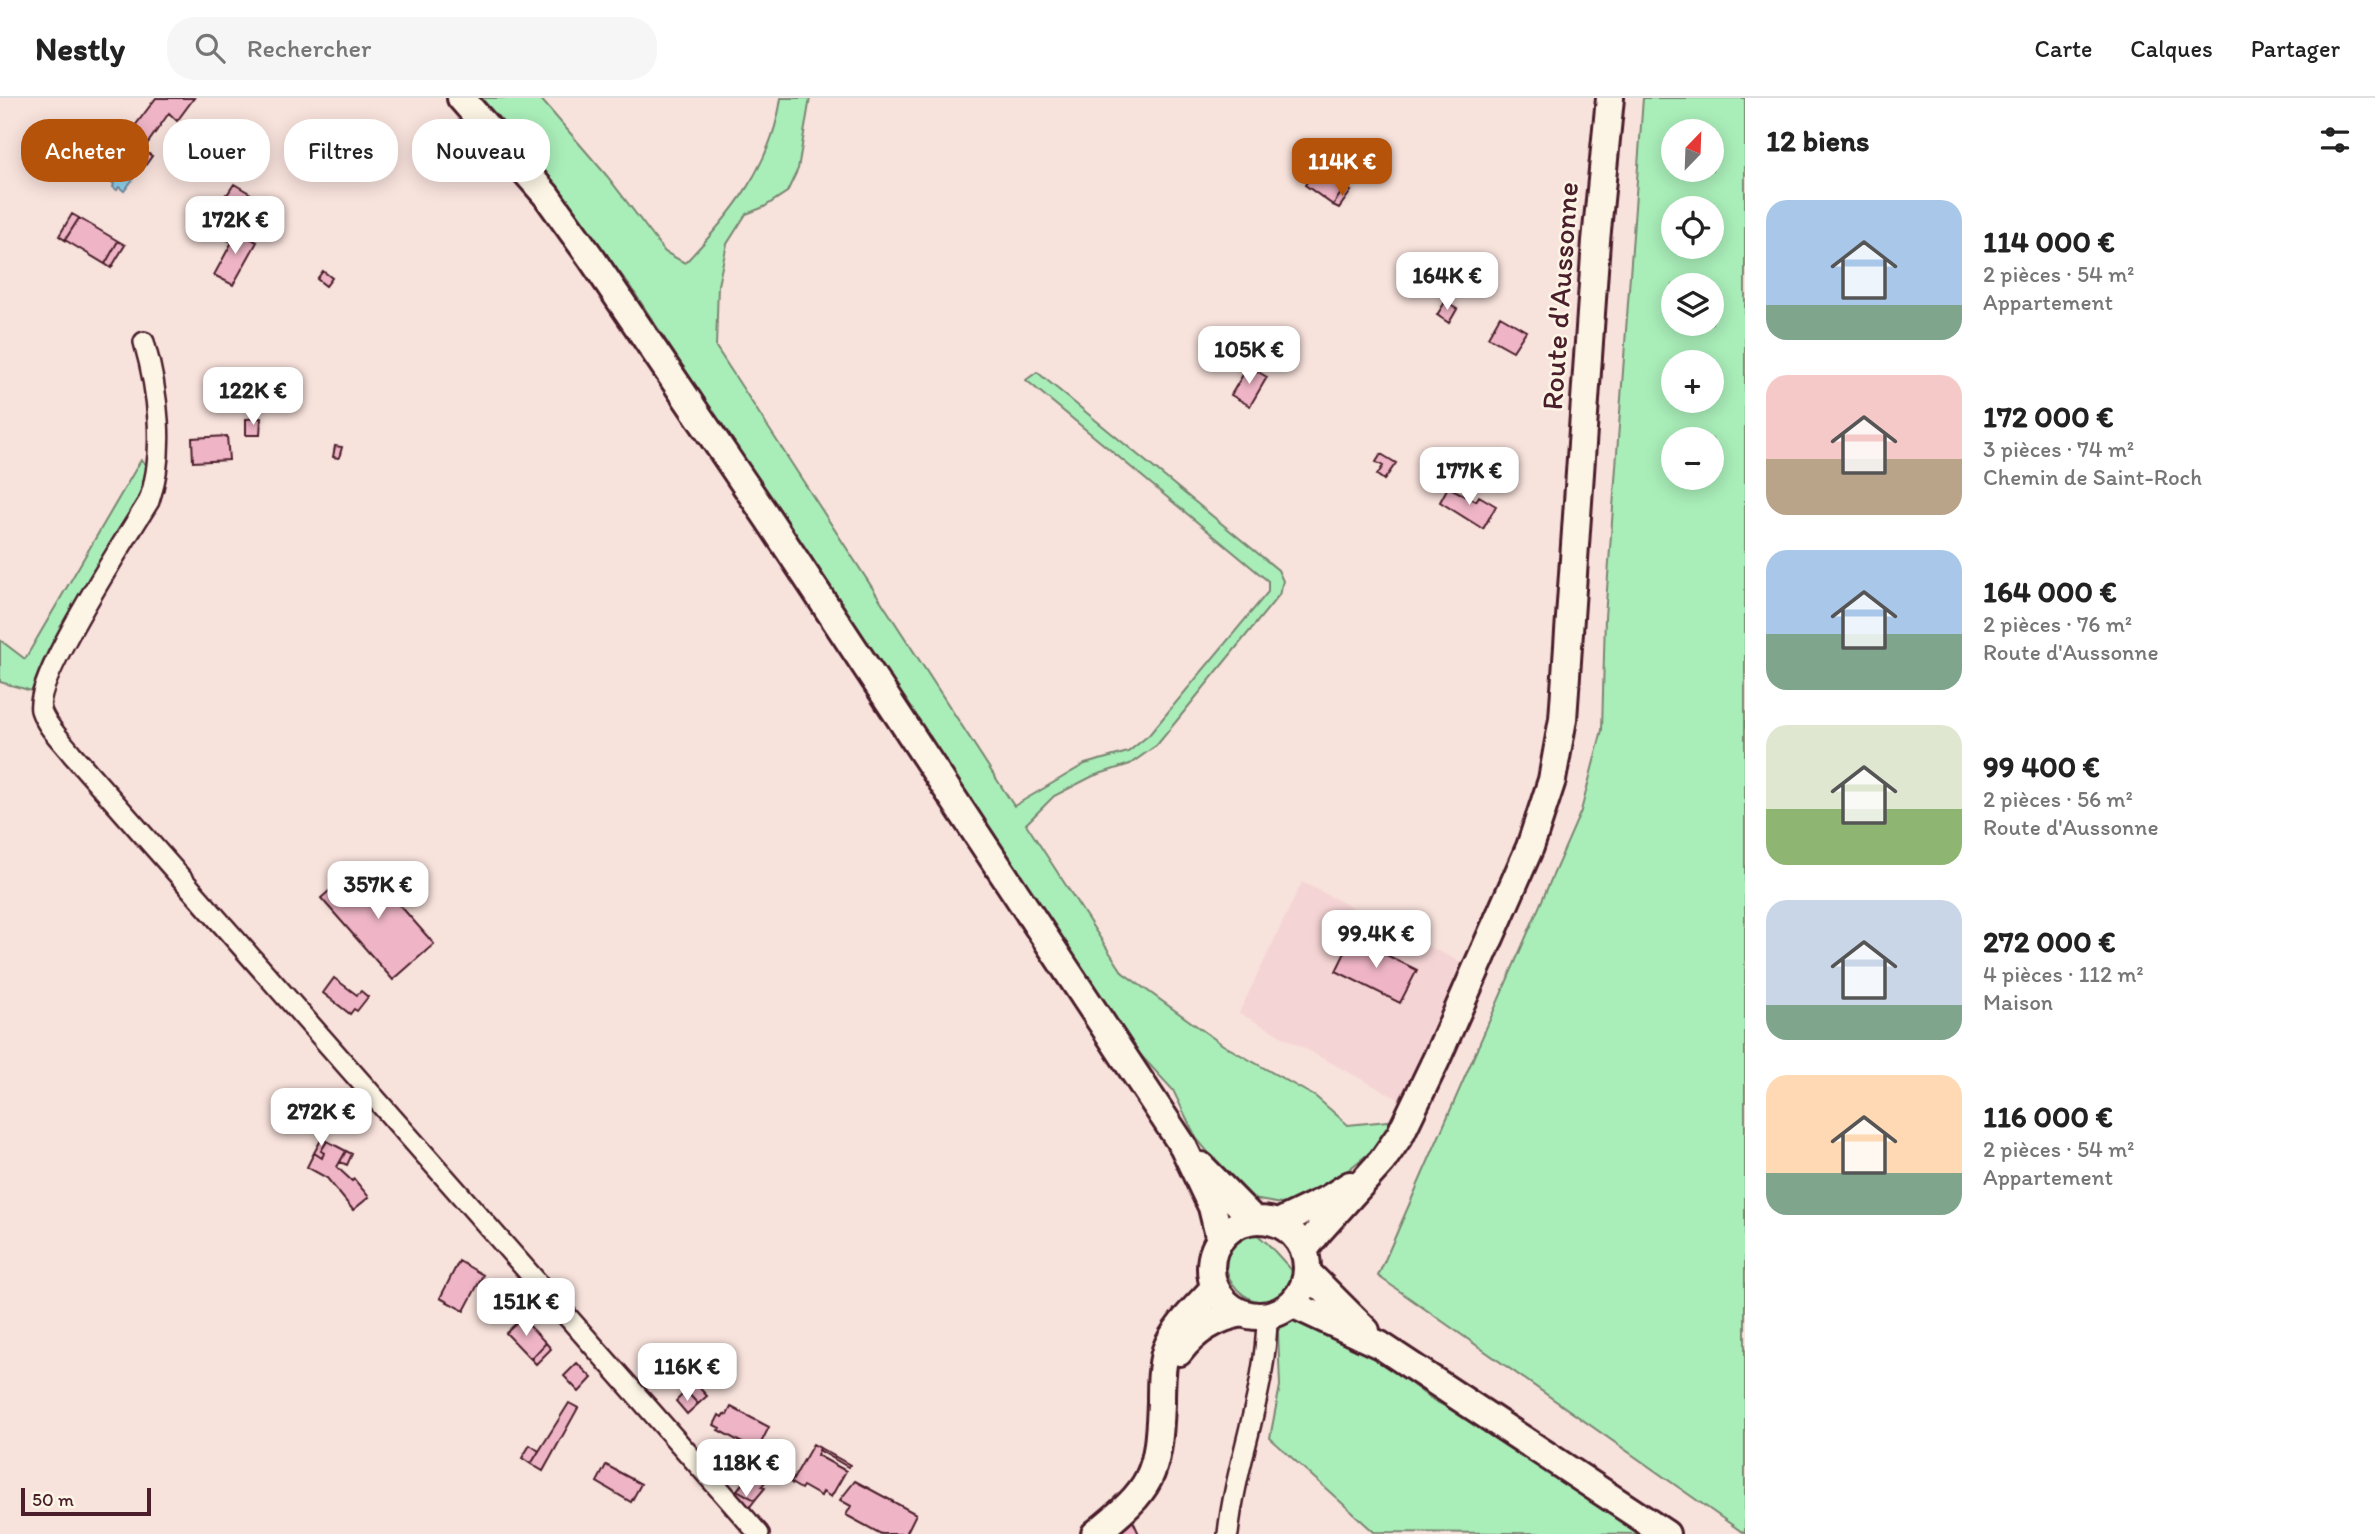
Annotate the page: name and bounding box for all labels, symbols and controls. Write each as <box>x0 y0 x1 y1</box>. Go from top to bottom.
search box <box>167 17 657 80</box>
text: Nestly <box>35 29 125 68</box>
icon: search <box>191 29 229 67</box>
text: Rechercher <box>247 32 371 64</box>
text: Carte <box>2035 34 2092 63</box>
text: Calques <box>2130 34 2213 63</box>
text: Partager <box>2251 34 2340 63</box>
chip: Acheter <box>21 119 149 182</box>
chip: Louer <box>163 119 270 182</box>
chip: Filtres <box>284 119 398 182</box>
chip: Nouveau <box>412 119 550 182</box>
north arrow <box>1661 119 1724 182</box>
map controls <box>1661 119 1724 490</box>
icon: filters <box>2316 121 2354 159</box>
text: 12 biens <box>1766 122 1869 159</box>
pin: 114K € <box>1285 139 1399 198</box>
text: 114K € <box>1308 147 1376 175</box>
street label: Route d'Aussonne <box>1533 181 1586 411</box>
button: locate <box>1661 196 1724 259</box>
pin: 172K € <box>178 197 292 256</box>
text: 172K € <box>201 205 269 233</box>
text: 114 000 € <box>1983 223 2115 260</box>
icon: home <box>1822 228 1906 312</box>
pin: 164K € <box>1390 252 1504 312</box>
text: 2 pièces · 54 m² <box>1983 260 2135 288</box>
text: 164K € <box>1412 261 1482 289</box>
button: layers <box>1661 273 1724 336</box>
text: Appartement <box>1983 288 2113 316</box>
pin: 105K € <box>1192 327 1306 386</box>
text: 105K € <box>1214 335 1284 363</box>
button: + <box>1661 350 1724 413</box>
pin: 122K € <box>196 368 310 427</box>
text: 122K € <box>219 376 287 404</box>
text: 172 000 € <box>1983 398 2114 435</box>
icon: home <box>1822 403 1906 487</box>
button: − <box>1661 427 1724 490</box>
text: 3 pièces · 74 m² <box>1983 435 2134 463</box>
pin: 177K € <box>1412 448 1526 507</box>
text: 177K € <box>1436 456 1502 484</box>
text: Chemin de Saint-Roch <box>1983 463 2202 491</box>
text: 164 000 € <box>1983 573 2117 610</box>
icon: home <box>1822 578 1906 662</box>
text: 2 pièces · 76 m² <box>1983 610 2132 638</box>
text: Route d'Aussonne <box>1983 638 2159 666</box>
text: 99 400 € <box>1983 748 2100 785</box>
icon: home <box>1822 753 1906 837</box>
text: 2 pièces · 56 m² <box>1983 785 2133 813</box>
text: Route d'Aussonne <box>1983 813 2159 841</box>
pin: 357K € <box>321 862 435 921</box>
text: 357K € <box>343 870 413 898</box>
pin: 99.4K € <box>1311 910 1441 970</box>
text: 99.4K € <box>1338 919 1414 947</box>
text: 272 000 € <box>1983 923 2116 960</box>
icon: home <box>1822 928 1906 1012</box>
text: 4 pièces · 112 m² <box>1983 960 2144 988</box>
text: Maison <box>1983 988 2053 1016</box>
pin: 272K € <box>264 1088 378 1148</box>
text: 272K € <box>287 1097 355 1125</box>
text: 116 000 € <box>1983 1098 2113 1135</box>
icon: home <box>1822 1103 1906 1187</box>
text: 2 pièces · 54 m² <box>1983 1135 2135 1163</box>
text: Appartement <box>1983 1163 2113 1191</box>
pin: 151K € <box>469 1278 583 1338</box>
text: 151K € <box>493 1287 559 1315</box>
pin: 116K € <box>630 1344 744 1403</box>
text: 116K € <box>654 1352 720 1380</box>
pin: 118K € <box>689 1440 803 1499</box>
text: 118K € <box>713 1448 779 1476</box>
scale bar <box>21 1485 150 1517</box>
text: 50 m <box>32 1488 74 1511</box>

